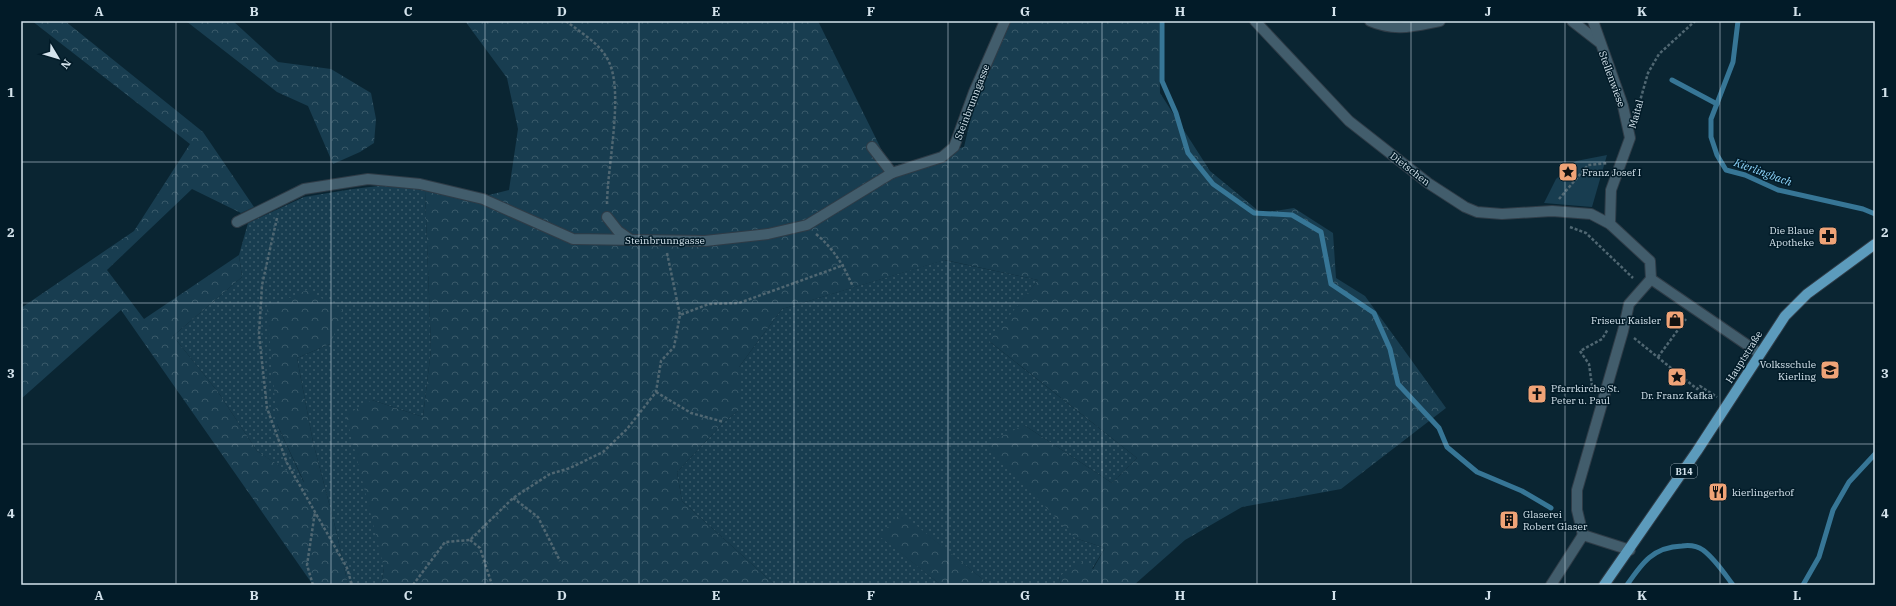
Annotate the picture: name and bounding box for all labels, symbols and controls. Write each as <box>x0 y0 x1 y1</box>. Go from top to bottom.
text: A <box>94 3 104 20</box>
text: B <box>249 3 259 20</box>
text: C <box>404 3 413 20</box>
text: D <box>557 3 567 20</box>
text: E <box>712 3 720 20</box>
text: F <box>867 3 875 20</box>
text: G <box>1020 3 1030 20</box>
text: H <box>1175 3 1186 20</box>
text: I <box>1332 3 1337 20</box>
text: J <box>1485 3 1492 20</box>
text: K <box>1637 3 1647 20</box>
text: L <box>1793 3 1801 20</box>
north arrow <box>38 38 78 78</box>
street label: Stellenwiese <box>1596 49 1628 109</box>
text: N <box>58 56 74 72</box>
street label: Steinbrunngasse <box>952 62 992 142</box>
text: 1 <box>7 84 15 101</box>
text: 1 <box>1881 84 1889 101</box>
street label: Maital <box>1626 98 1646 130</box>
street label: Dietschen <box>1387 149 1433 189</box>
water label: Kierlingbach <box>1731 155 1794 189</box>
place icon: Franz Josef I <box>1557 161 1579 183</box>
place label: Franz Josef I <box>1582 166 1641 179</box>
text: 2 <box>7 224 15 241</box>
place label: Die Blaue Apotheke <box>1769 224 1814 249</box>
text: 2 <box>1881 224 1889 241</box>
pharmacy icon: Die Blaue Apotheke <box>1817 225 1839 247</box>
street label: Steinbrunngasse <box>625 234 705 247</box>
shop icon: Friseur Kaisler <box>1664 309 1686 331</box>
place label: Friseur Kaisler <box>1591 314 1662 327</box>
street label: Hauptstraße <box>1723 328 1765 386</box>
place label: Volksschule Kierling <box>1760 358 1817 383</box>
school or university icon: Volksschule Kierling <box>1819 359 1841 381</box>
text: 3 <box>7 365 15 382</box>
text: 3 <box>1881 365 1889 382</box>
place icon: Dr. Franz Kafka <box>1666 366 1688 388</box>
place label: Pfarrkirche St. Peter u. Paul <box>1551 382 1620 407</box>
church icon: Pfarrkirche St. Peter u. Paul <box>1526 383 1548 405</box>
place label: Dr. Franz Kafka <box>1641 389 1714 402</box>
road number: B14 <box>1671 464 1697 478</box>
restaurant icon: kierlingerhof <box>1707 481 1729 503</box>
place label: kierlingerhof <box>1732 486 1794 499</box>
text: 4 <box>7 505 15 522</box>
text: 4 <box>1881 505 1889 522</box>
place label: Glaserei Robert Glaser <box>1523 508 1588 533</box>
building icon: Glaserei Robert Glaser <box>1498 509 1520 531</box>
text: A <box>94 587 104 604</box>
text: B <box>249 587 259 604</box>
text: C <box>404 587 413 604</box>
text: D <box>557 587 567 604</box>
text: E <box>712 587 720 604</box>
text: F <box>867 587 875 604</box>
text: G <box>1020 587 1030 604</box>
text: H <box>1175 587 1186 604</box>
text: I <box>1332 587 1337 604</box>
text: J <box>1485 587 1492 604</box>
text: K <box>1637 587 1647 604</box>
text: L <box>1793 587 1801 604</box>

